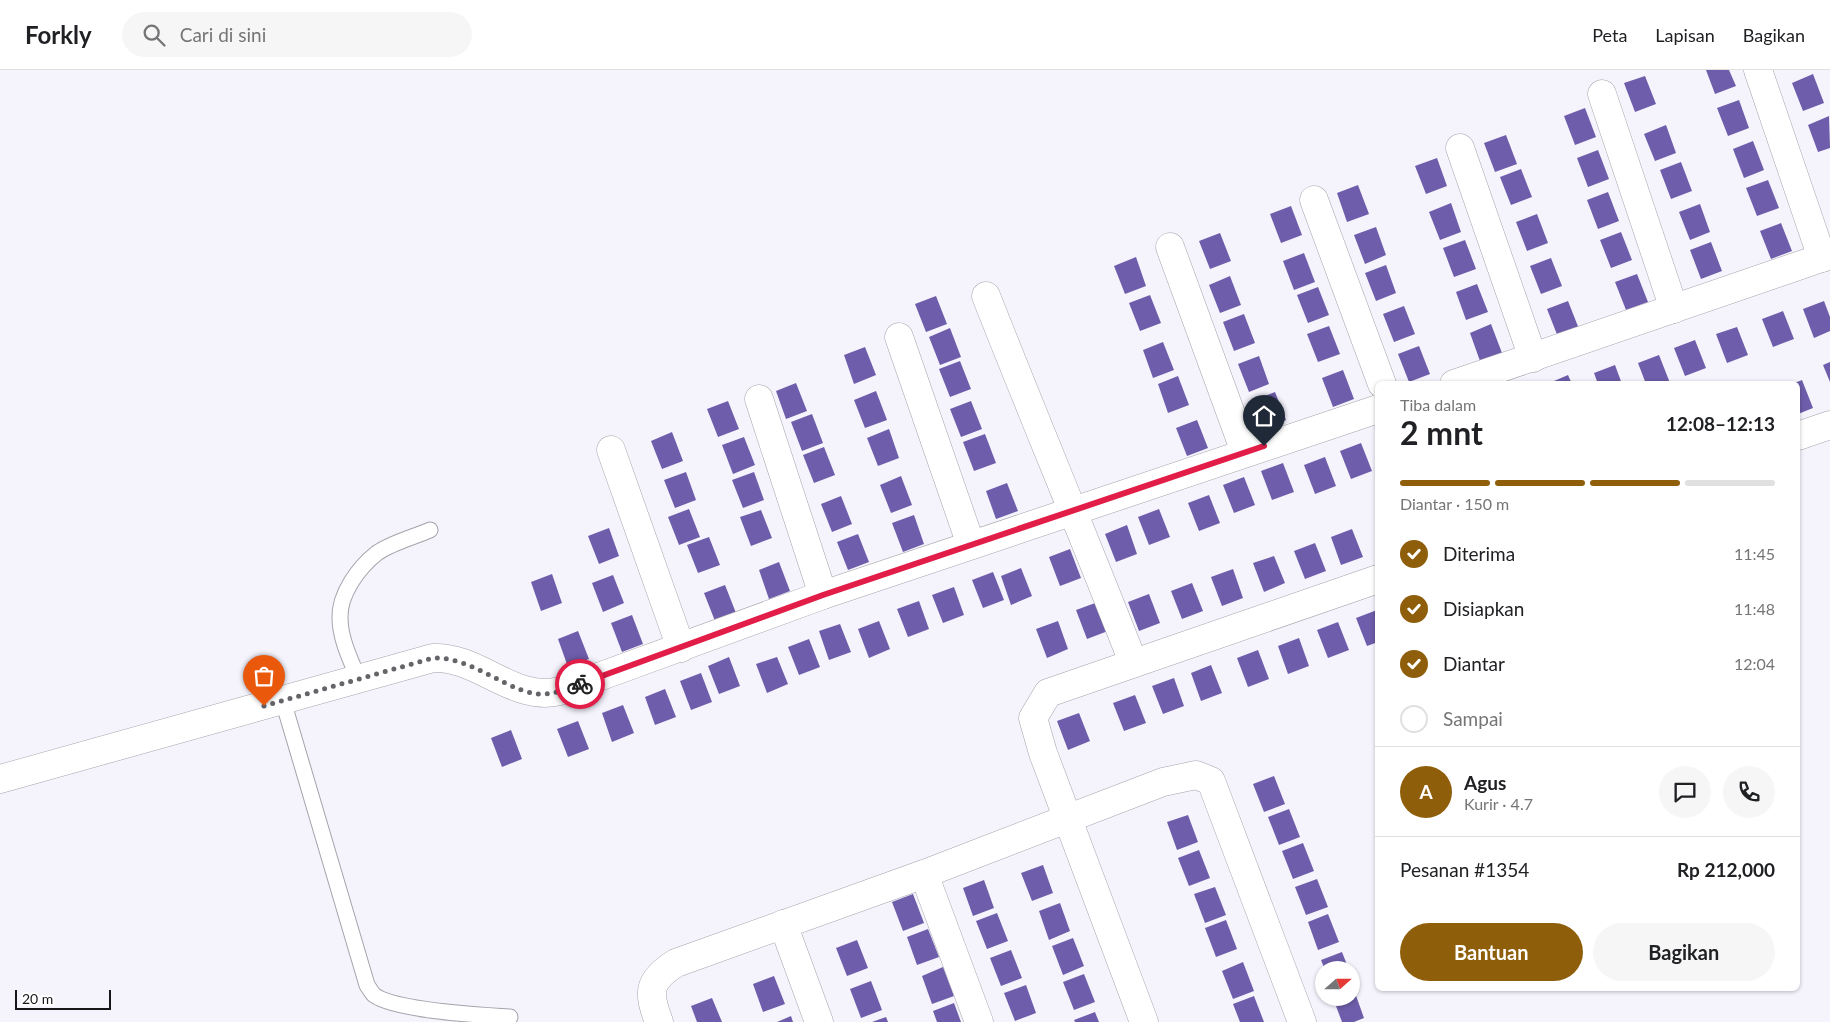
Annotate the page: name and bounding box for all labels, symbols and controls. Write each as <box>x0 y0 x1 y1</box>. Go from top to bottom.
search box <box>122 12 472 57</box>
text: Forkly <box>25 20 92 49</box>
icon: search <box>140 21 168 49</box>
text: Cari di sini <box>180 23 266 46</box>
text: Peta <box>1592 24 1627 46</box>
text: Lapisan <box>1655 24 1715 46</box>
text: Bagikan <box>1743 24 1805 46</box>
pin <box>1243 395 1285 446</box>
text: Tiba dalam <box>1400 395 1476 414</box>
icon: home <box>1250 402 1278 430</box>
text: 12:08–12:13 <box>1666 412 1775 435</box>
text: 2 mnt <box>1400 413 1483 452</box>
text: Diantar · 150 m <box>1400 494 1509 513</box>
icon: check <box>1400 540 1428 568</box>
text: Diterima <box>1443 542 1515 565</box>
text: 11:45 <box>1734 544 1775 563</box>
icon: check <box>1400 595 1428 623</box>
text: Disiapkan <box>1443 597 1524 620</box>
text: 11:48 <box>1734 599 1775 618</box>
icon: check <box>1400 650 1428 678</box>
text: Diantar <box>1443 652 1505 675</box>
text: 12:04 <box>1734 654 1775 673</box>
pin <box>243 655 285 706</box>
courier <box>555 659 605 709</box>
icon: bag <box>250 662 278 690</box>
icon: bike <box>566 670 594 698</box>
text: Sampai <box>1443 707 1503 730</box>
button: chat <box>1659 766 1711 818</box>
button: phone <box>1723 766 1775 818</box>
text: Agus <box>1464 771 1506 794</box>
text: A <box>1419 780 1433 803</box>
text: Kurir · 4.7 <box>1464 794 1533 813</box>
text: Pesanan #1354 <box>1400 858 1529 881</box>
text: Rp 212,000 <box>1677 858 1775 881</box>
button: Bantuan <box>1400 923 1583 981</box>
button: Bagikan <box>1593 923 1775 981</box>
north arrow <box>1315 961 1360 1006</box>
map controls <box>1315 961 1360 1006</box>
scale bar <box>15 987 111 1010</box>
text: 20 m <box>22 990 53 1007</box>

